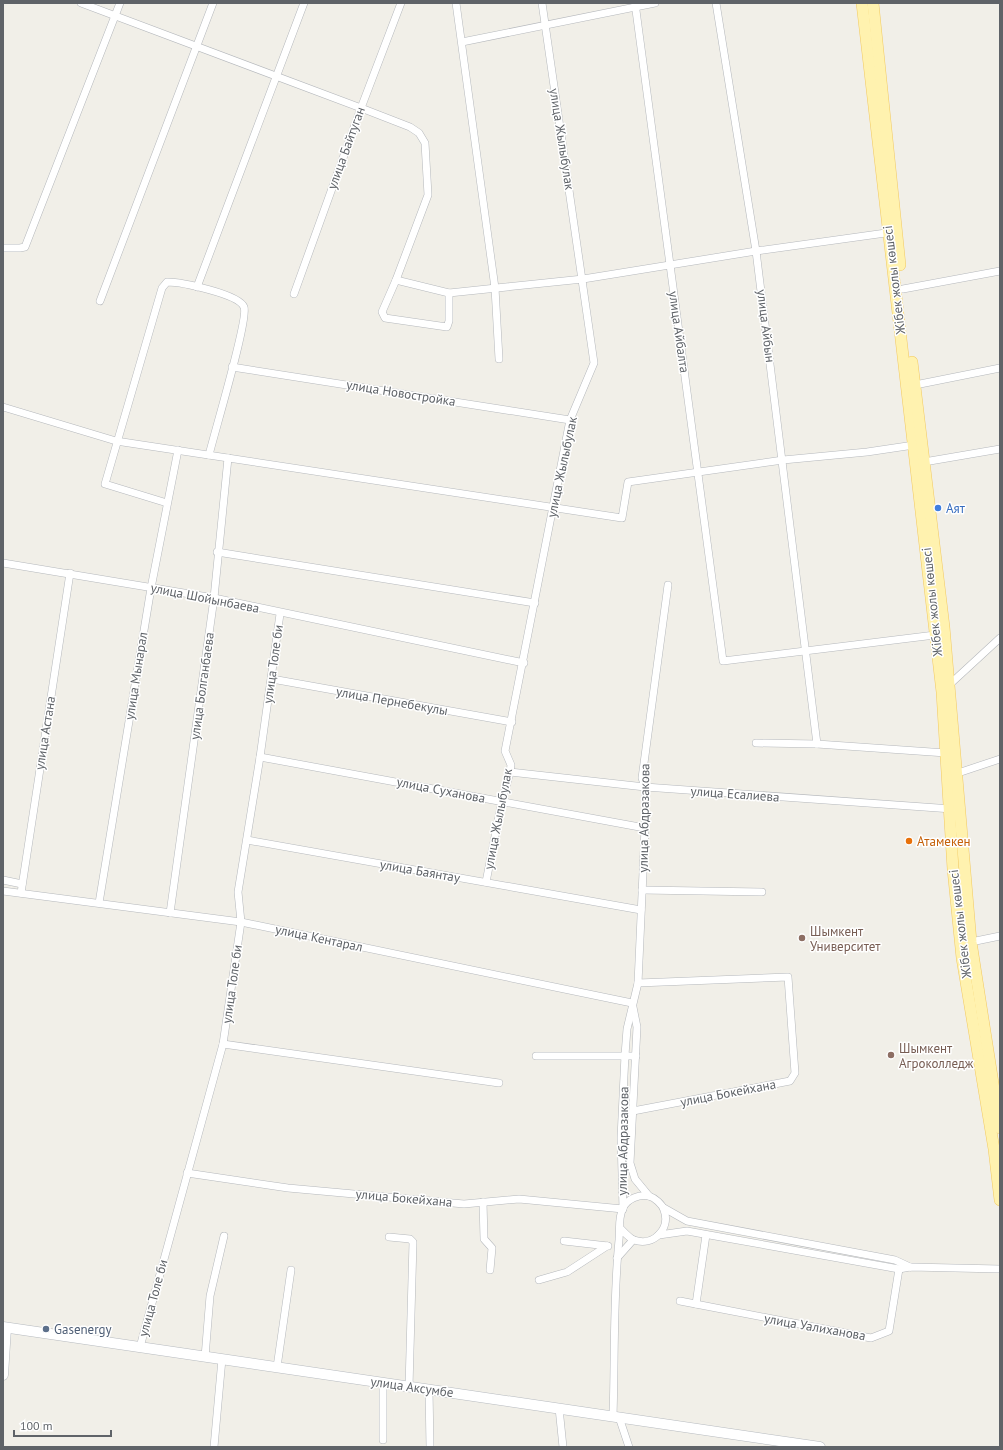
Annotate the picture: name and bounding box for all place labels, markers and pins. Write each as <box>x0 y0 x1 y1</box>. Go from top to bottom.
place label: Аят <box>946 500 966 517</box>
marker: Аят <box>933 503 943 513</box>
place label: Атамекен <box>917 833 971 850</box>
marker: Атамекен <box>904 836 914 846</box>
place label: Шымкент Университет <box>810 923 881 955</box>
marker: Шымкент Университет <box>797 933 807 943</box>
place label: Шымкент Агроколледж <box>899 1040 974 1072</box>
marker: Шымкент Агроколледж <box>886 1050 896 1060</box>
place label: Gasenergy <box>54 1321 112 1338</box>
marker: Gasenergy <box>41 1324 51 1334</box>

